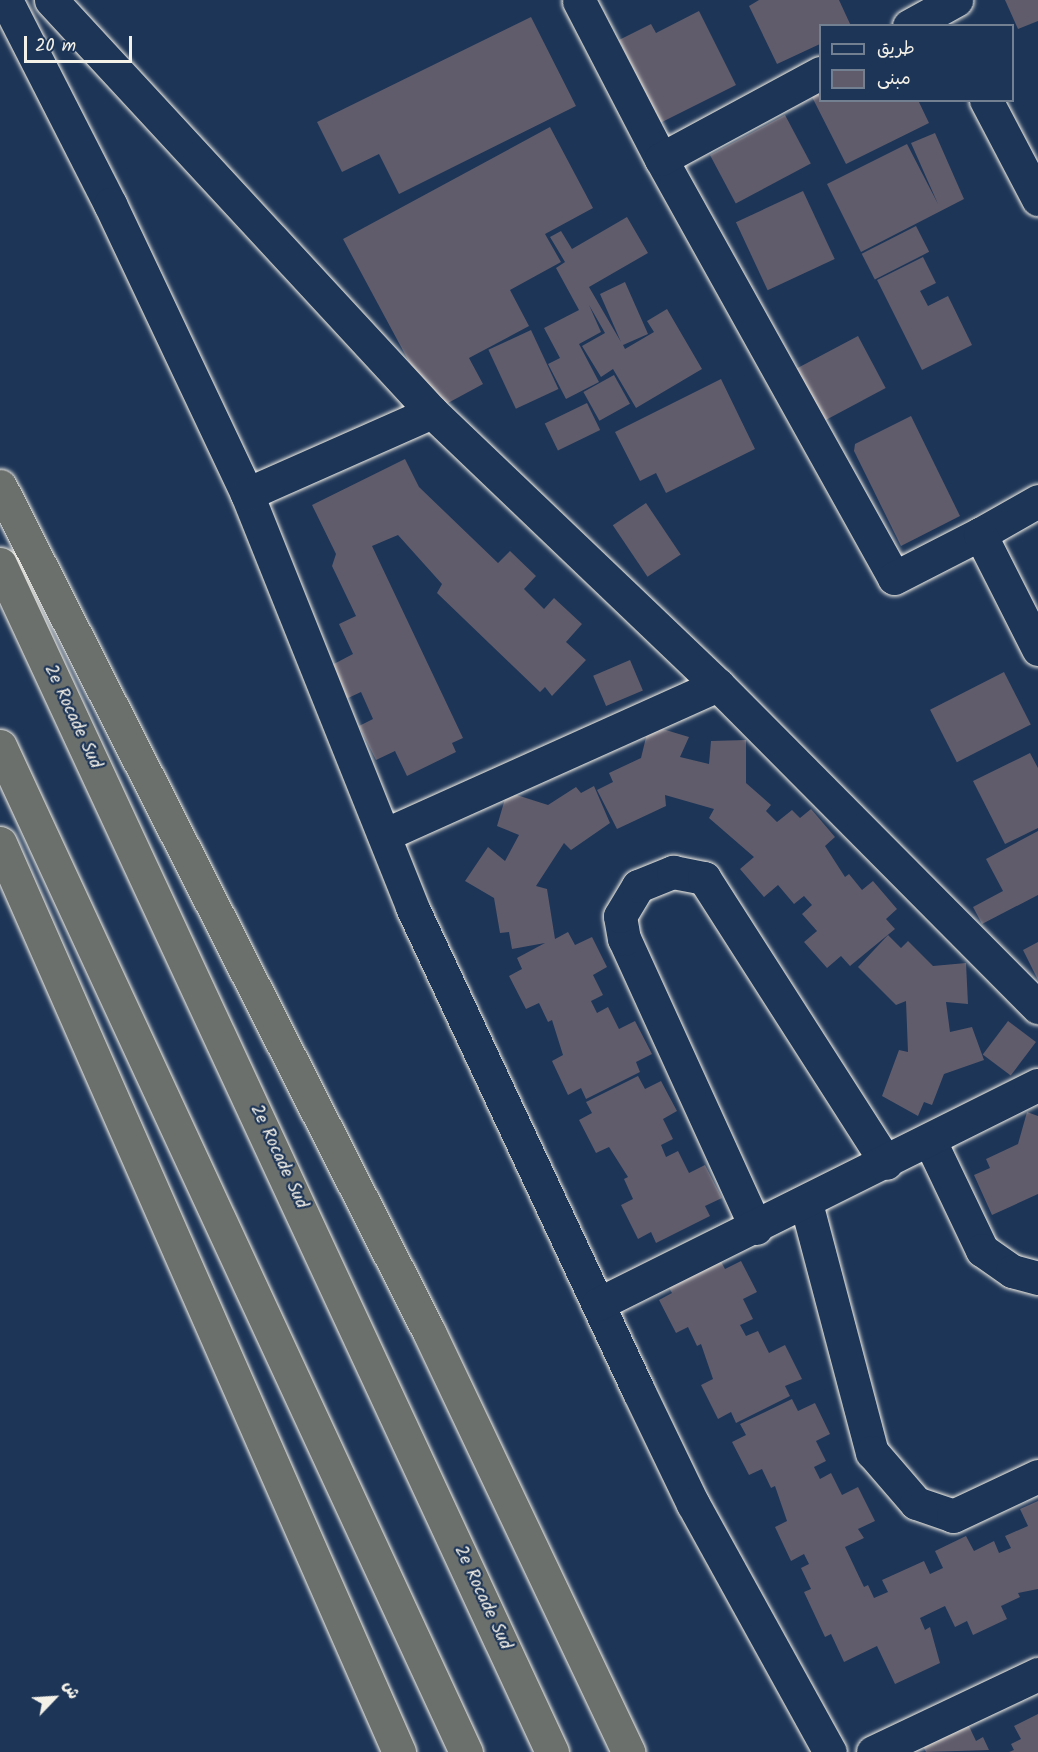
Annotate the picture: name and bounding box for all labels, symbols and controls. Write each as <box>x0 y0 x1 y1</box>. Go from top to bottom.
scale bar <box>27 24 135 62</box>
legend <box>819 24 1014 102</box>
text: 20 m <box>35 32 76 61</box>
text: طريق <box>877 35 915 64</box>
text: مبنى <box>877 65 911 94</box>
street label: 2e Rocade Sud <box>38 662 106 772</box>
street label: 2e Rocade Sud <box>244 1102 312 1212</box>
street label: 2e Rocade Sud <box>448 1543 516 1653</box>
north arrow <box>24 1668 84 1728</box>
text: ش <box>56 1677 86 1703</box>

